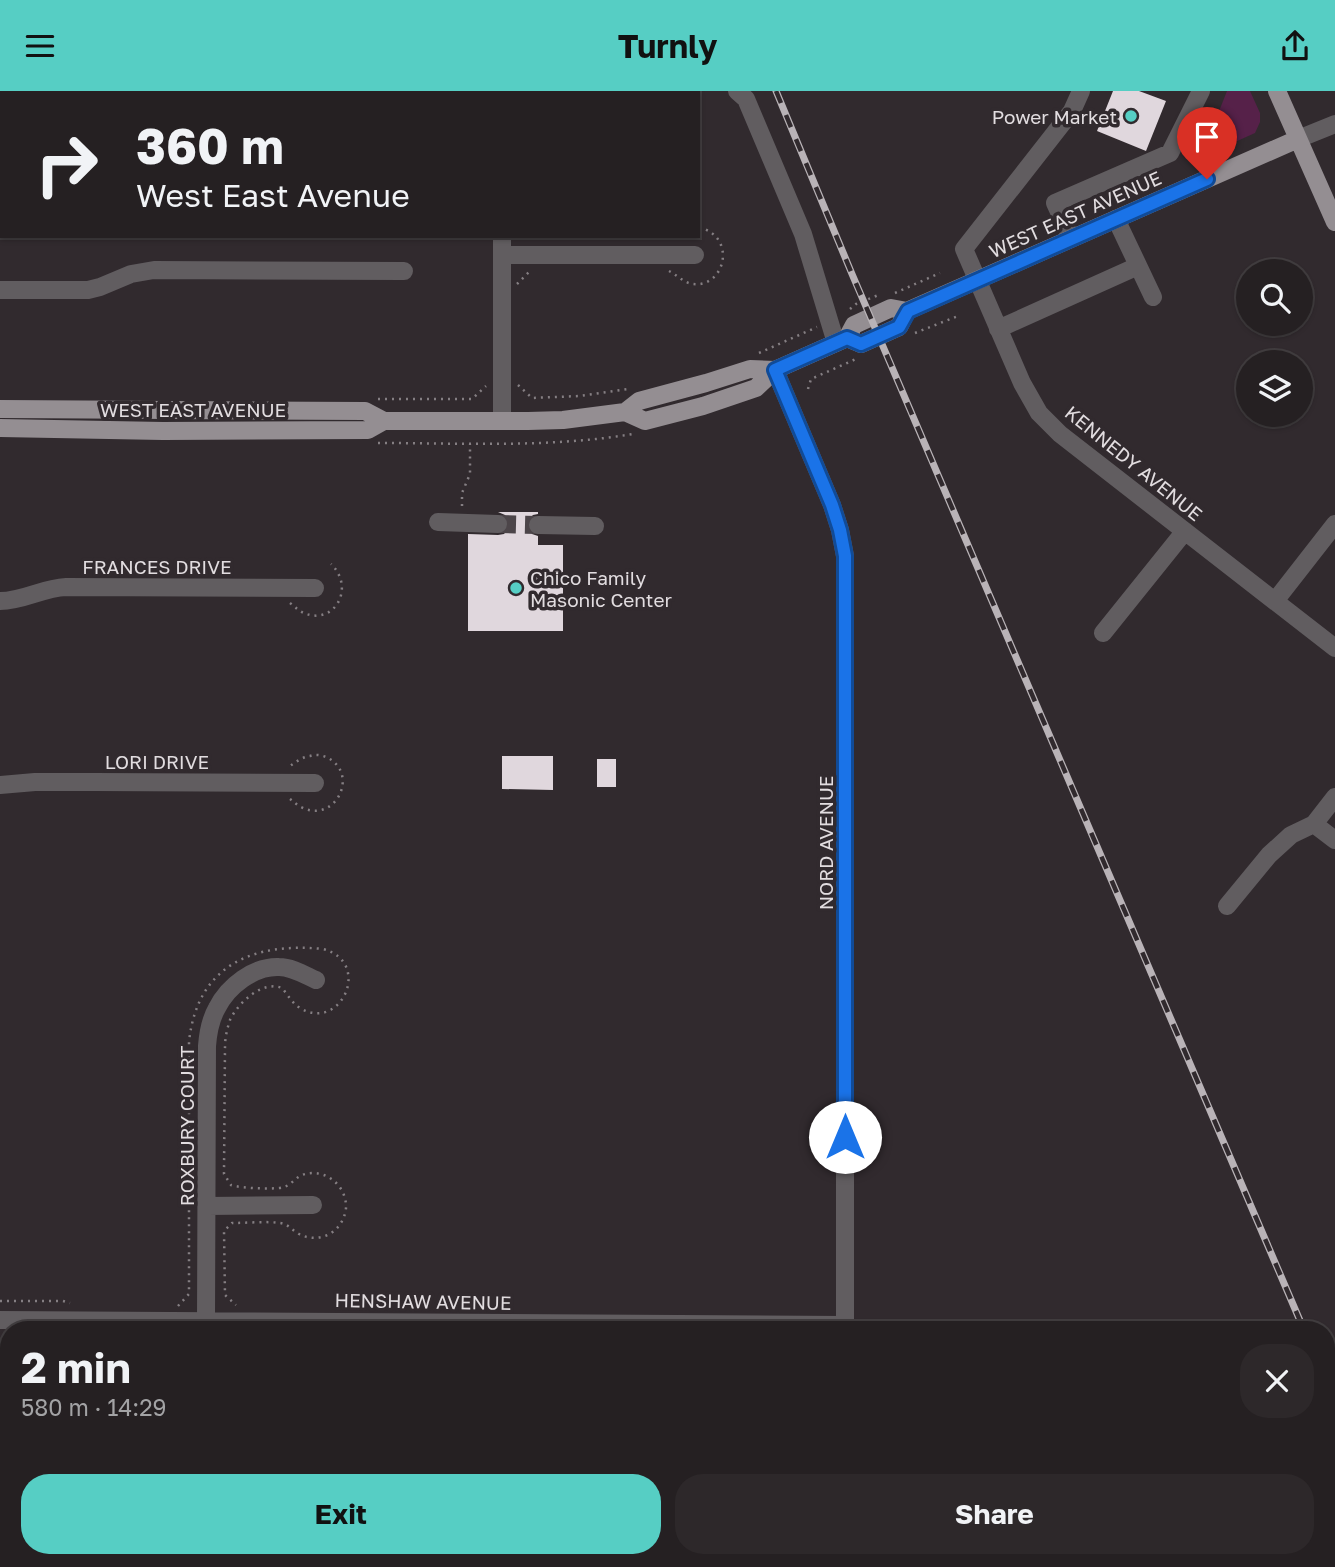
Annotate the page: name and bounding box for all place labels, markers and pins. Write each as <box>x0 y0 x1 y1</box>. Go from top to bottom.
place label: Power Market <box>992 105 1117 128</box>
pin <box>1177 107 1237 179</box>
marker: Power Market <box>1123 108 1139 124</box>
place label: Chico Family Masonic Center <box>530 566 672 611</box>
marker: Chico Family Masonic Center <box>508 580 524 596</box>

